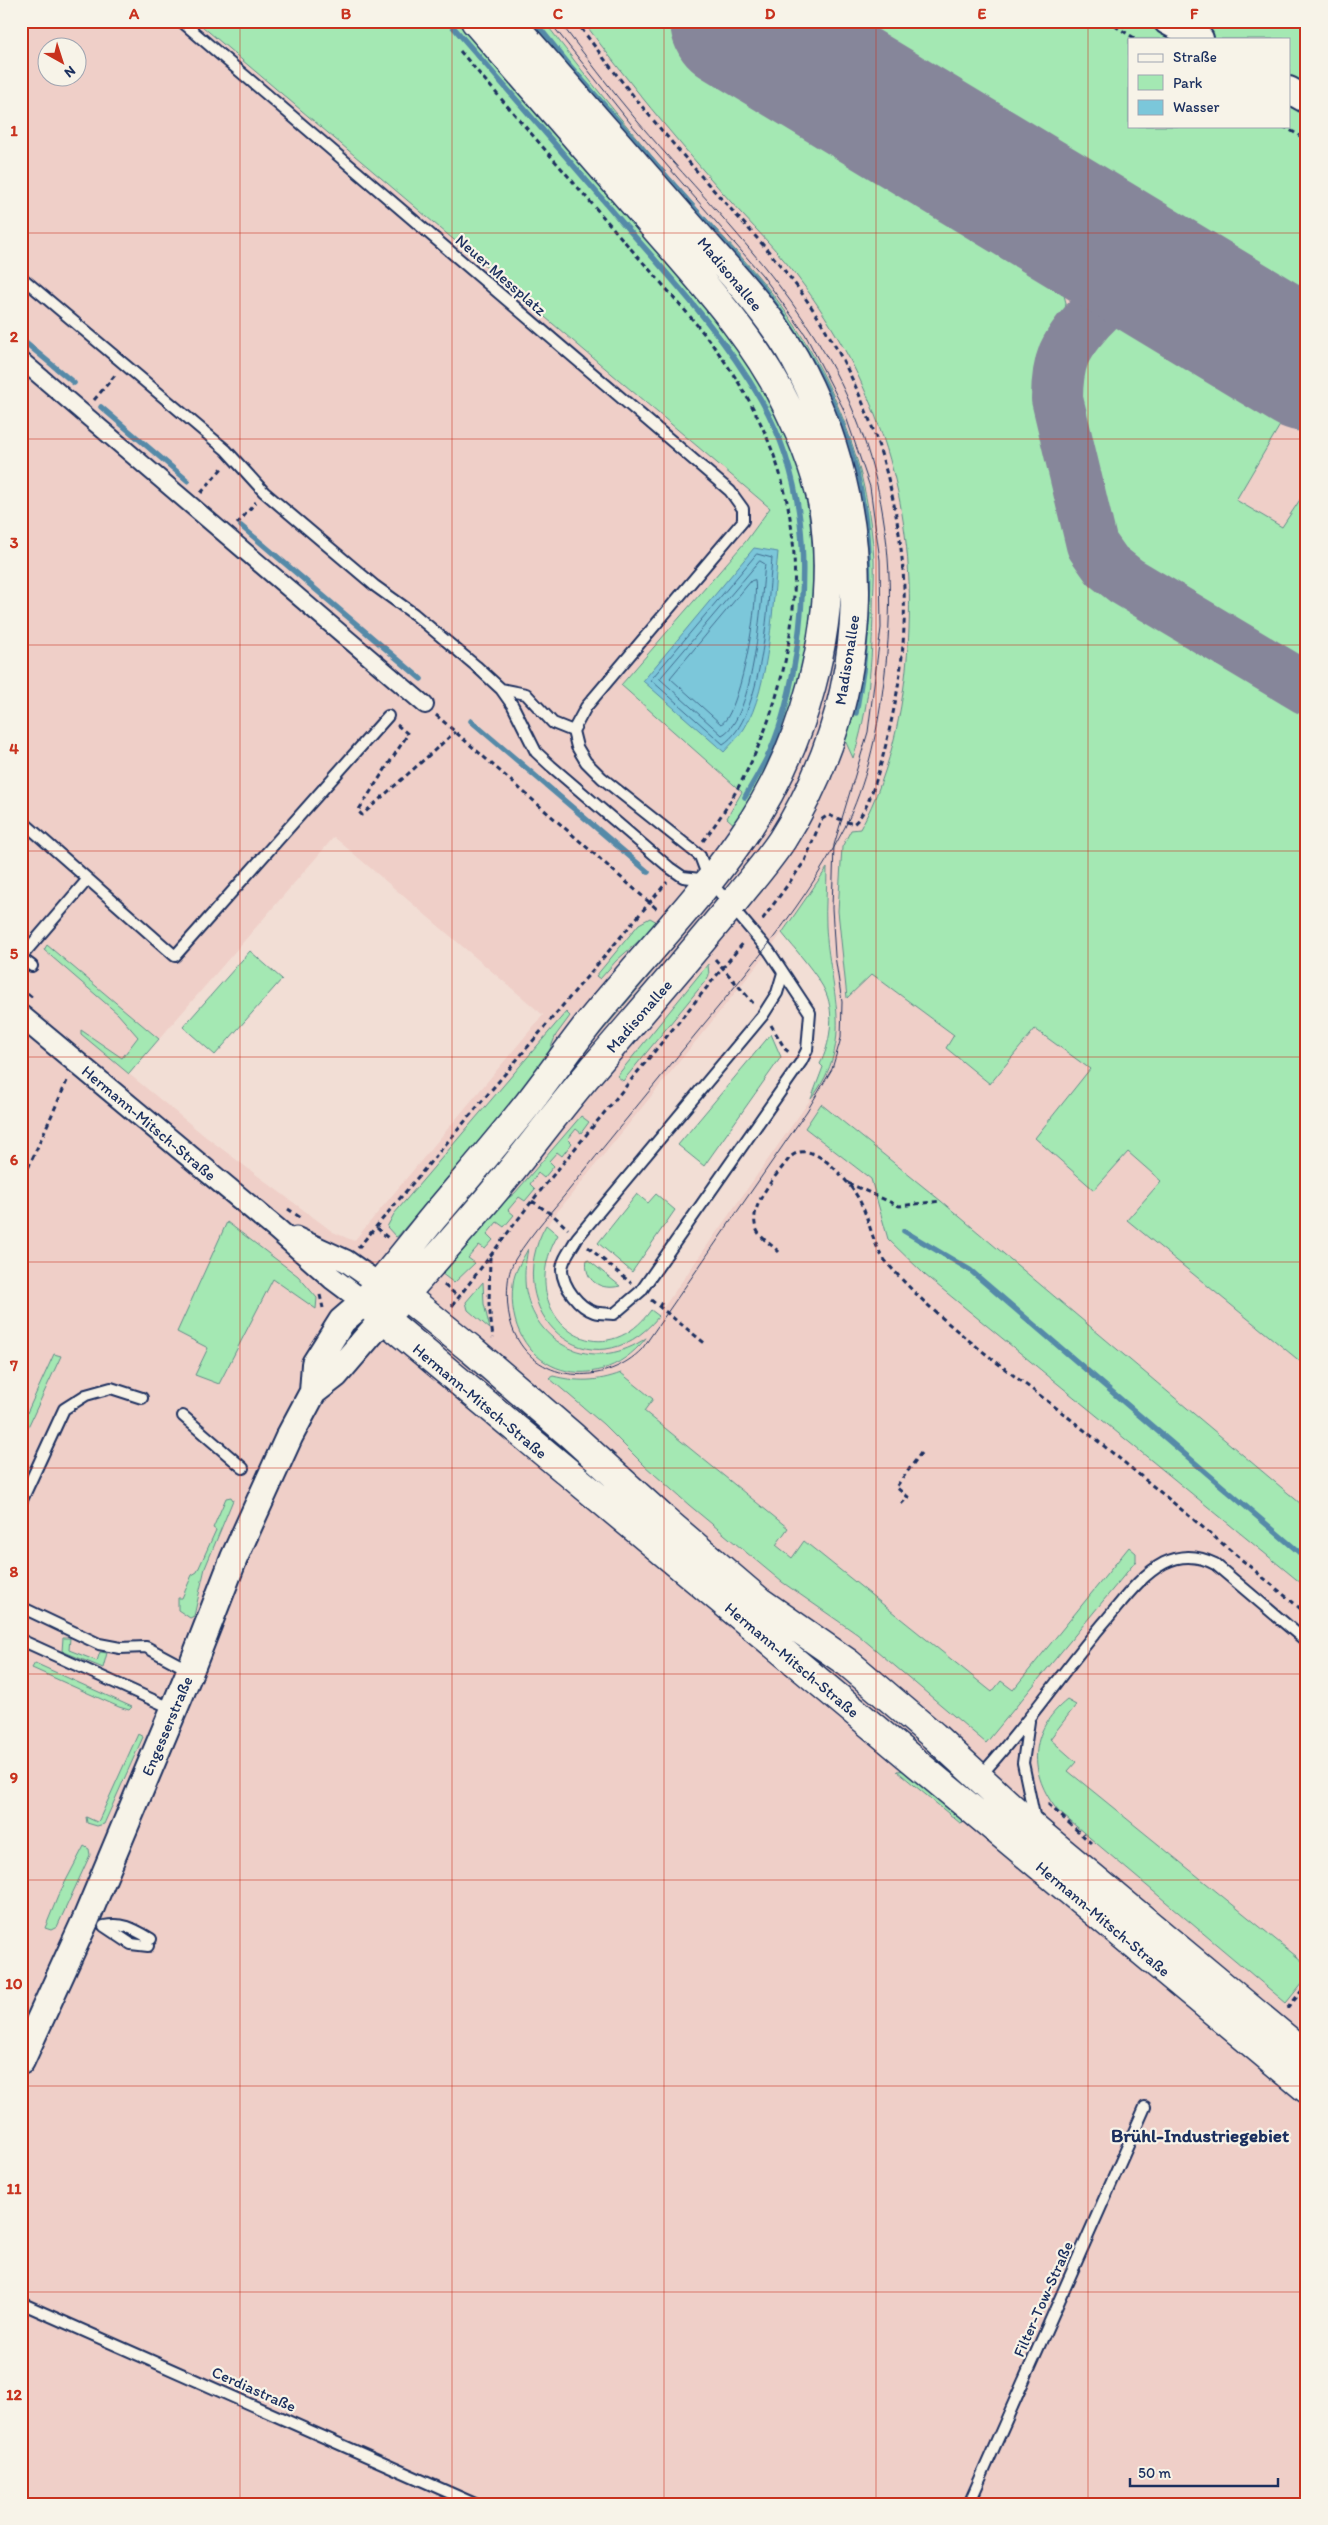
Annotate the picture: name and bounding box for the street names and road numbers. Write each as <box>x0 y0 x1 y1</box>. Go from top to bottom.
street label: Neuer Messplatz <box>452 230 551 320</box>
street label: Madisonallee <box>694 233 767 315</box>
street label: Madisonallee <box>831 613 864 706</box>
street label: Madisonallee <box>602 975 676 1057</box>
street label: Hermann-Mitsch-Straße <box>78 1061 220 1185</box>
street label: Hermann-Mitsch-Straße <box>409 1339 551 1463</box>
street label: Hermann-Mitsch-Straße <box>721 1598 863 1722</box>
street label: Engesserstraße <box>137 1673 197 1779</box>
street label: Hermann-Mitsch-Straße <box>1032 1857 1174 1981</box>
street label: Filter-Tow-Straße <box>1009 2238 1077 2360</box>
street label: Cerdiastraße <box>209 2362 299 2416</box>

